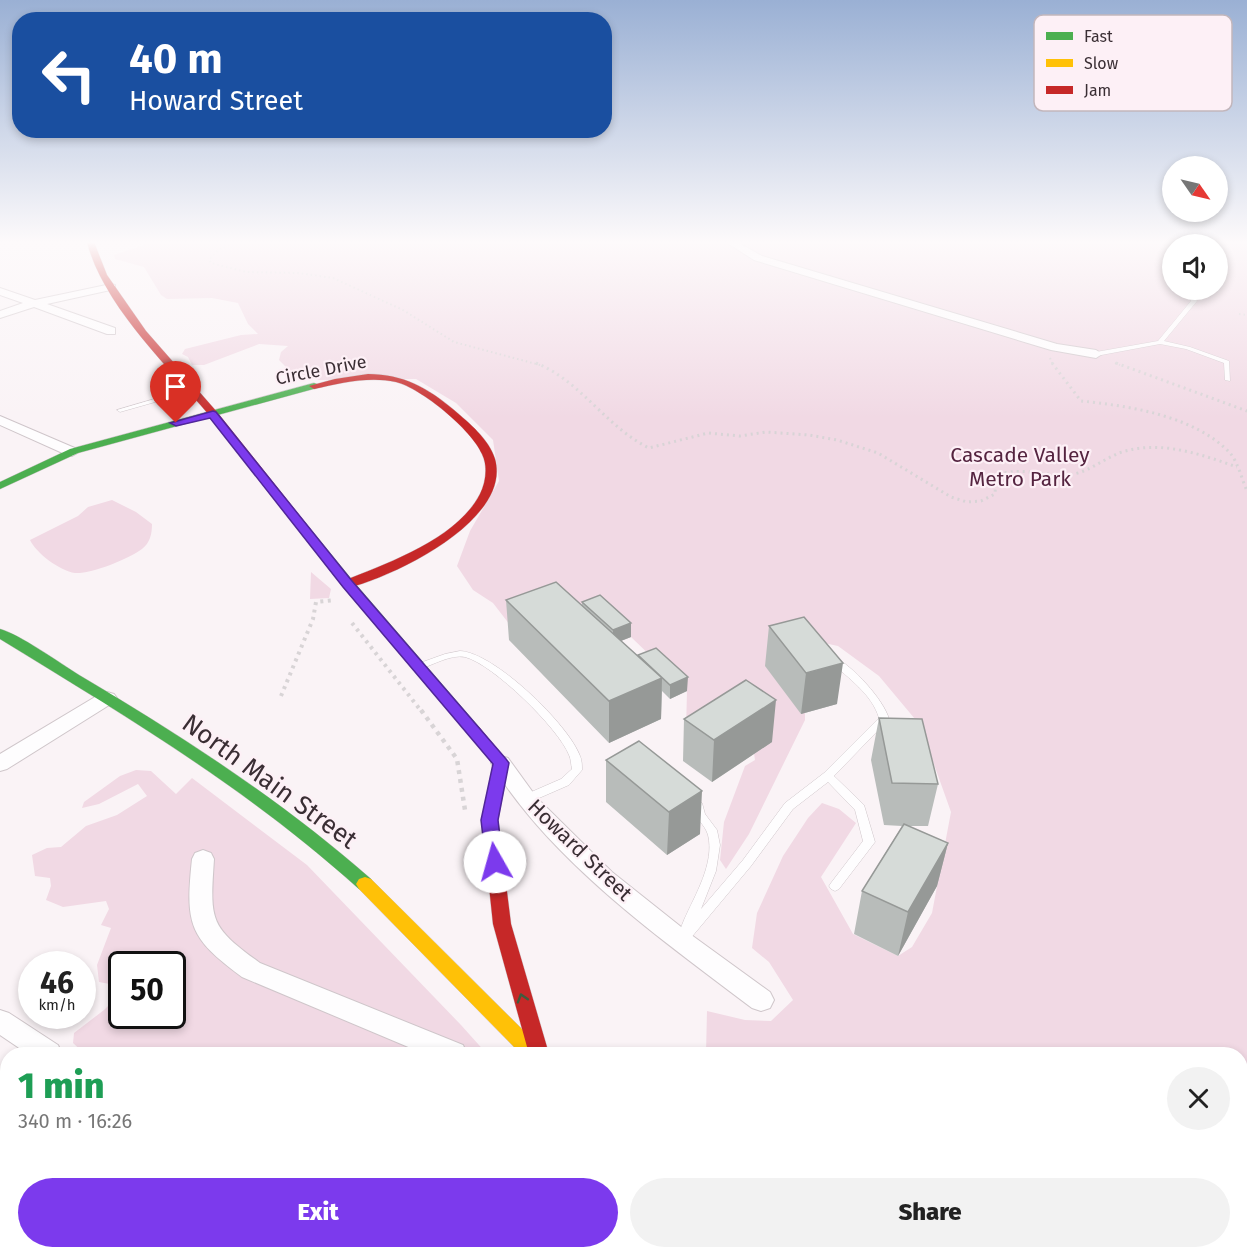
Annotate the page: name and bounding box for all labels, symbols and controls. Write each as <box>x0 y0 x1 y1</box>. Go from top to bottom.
legend <box>1034 15 1232 111</box>
text: Fast <box>1084 27 1113 46</box>
text: 40 m <box>129 34 223 84</box>
icon: left <box>30 36 108 114</box>
text: Slow <box>1084 54 1119 73</box>
text: Jam <box>1084 81 1111 100</box>
text: Howard Street <box>129 85 303 117</box>
north arrow <box>1162 156 1228 222</box>
map controls <box>1162 156 1228 300</box>
button: sound <box>1162 234 1228 300</box>
street label: Circle Drive <box>274 350 368 390</box>
pin <box>150 361 201 423</box>
icon: arrive <box>159 370 192 403</box>
park label: Cascade Valley Metro Park <box>950 442 1090 492</box>
street label: North Main Street <box>176 707 364 856</box>
street label: Howard Street <box>522 794 638 907</box>
position arrow <box>463 830 527 894</box>
speed limit sign: 50 <box>108 951 186 1029</box>
text: 46 <box>40 965 74 1001</box>
one-way arrow <box>517 994 529 1004</box>
text: km/h <box>38 996 76 1014</box>
text: 1 min <box>18 1064 104 1108</box>
button: close <box>1167 1067 1230 1130</box>
text: 340 m · 16:26 <box>18 1109 132 1133</box>
button: Exit <box>18 1178 618 1247</box>
button: Share <box>630 1178 1230 1247</box>

